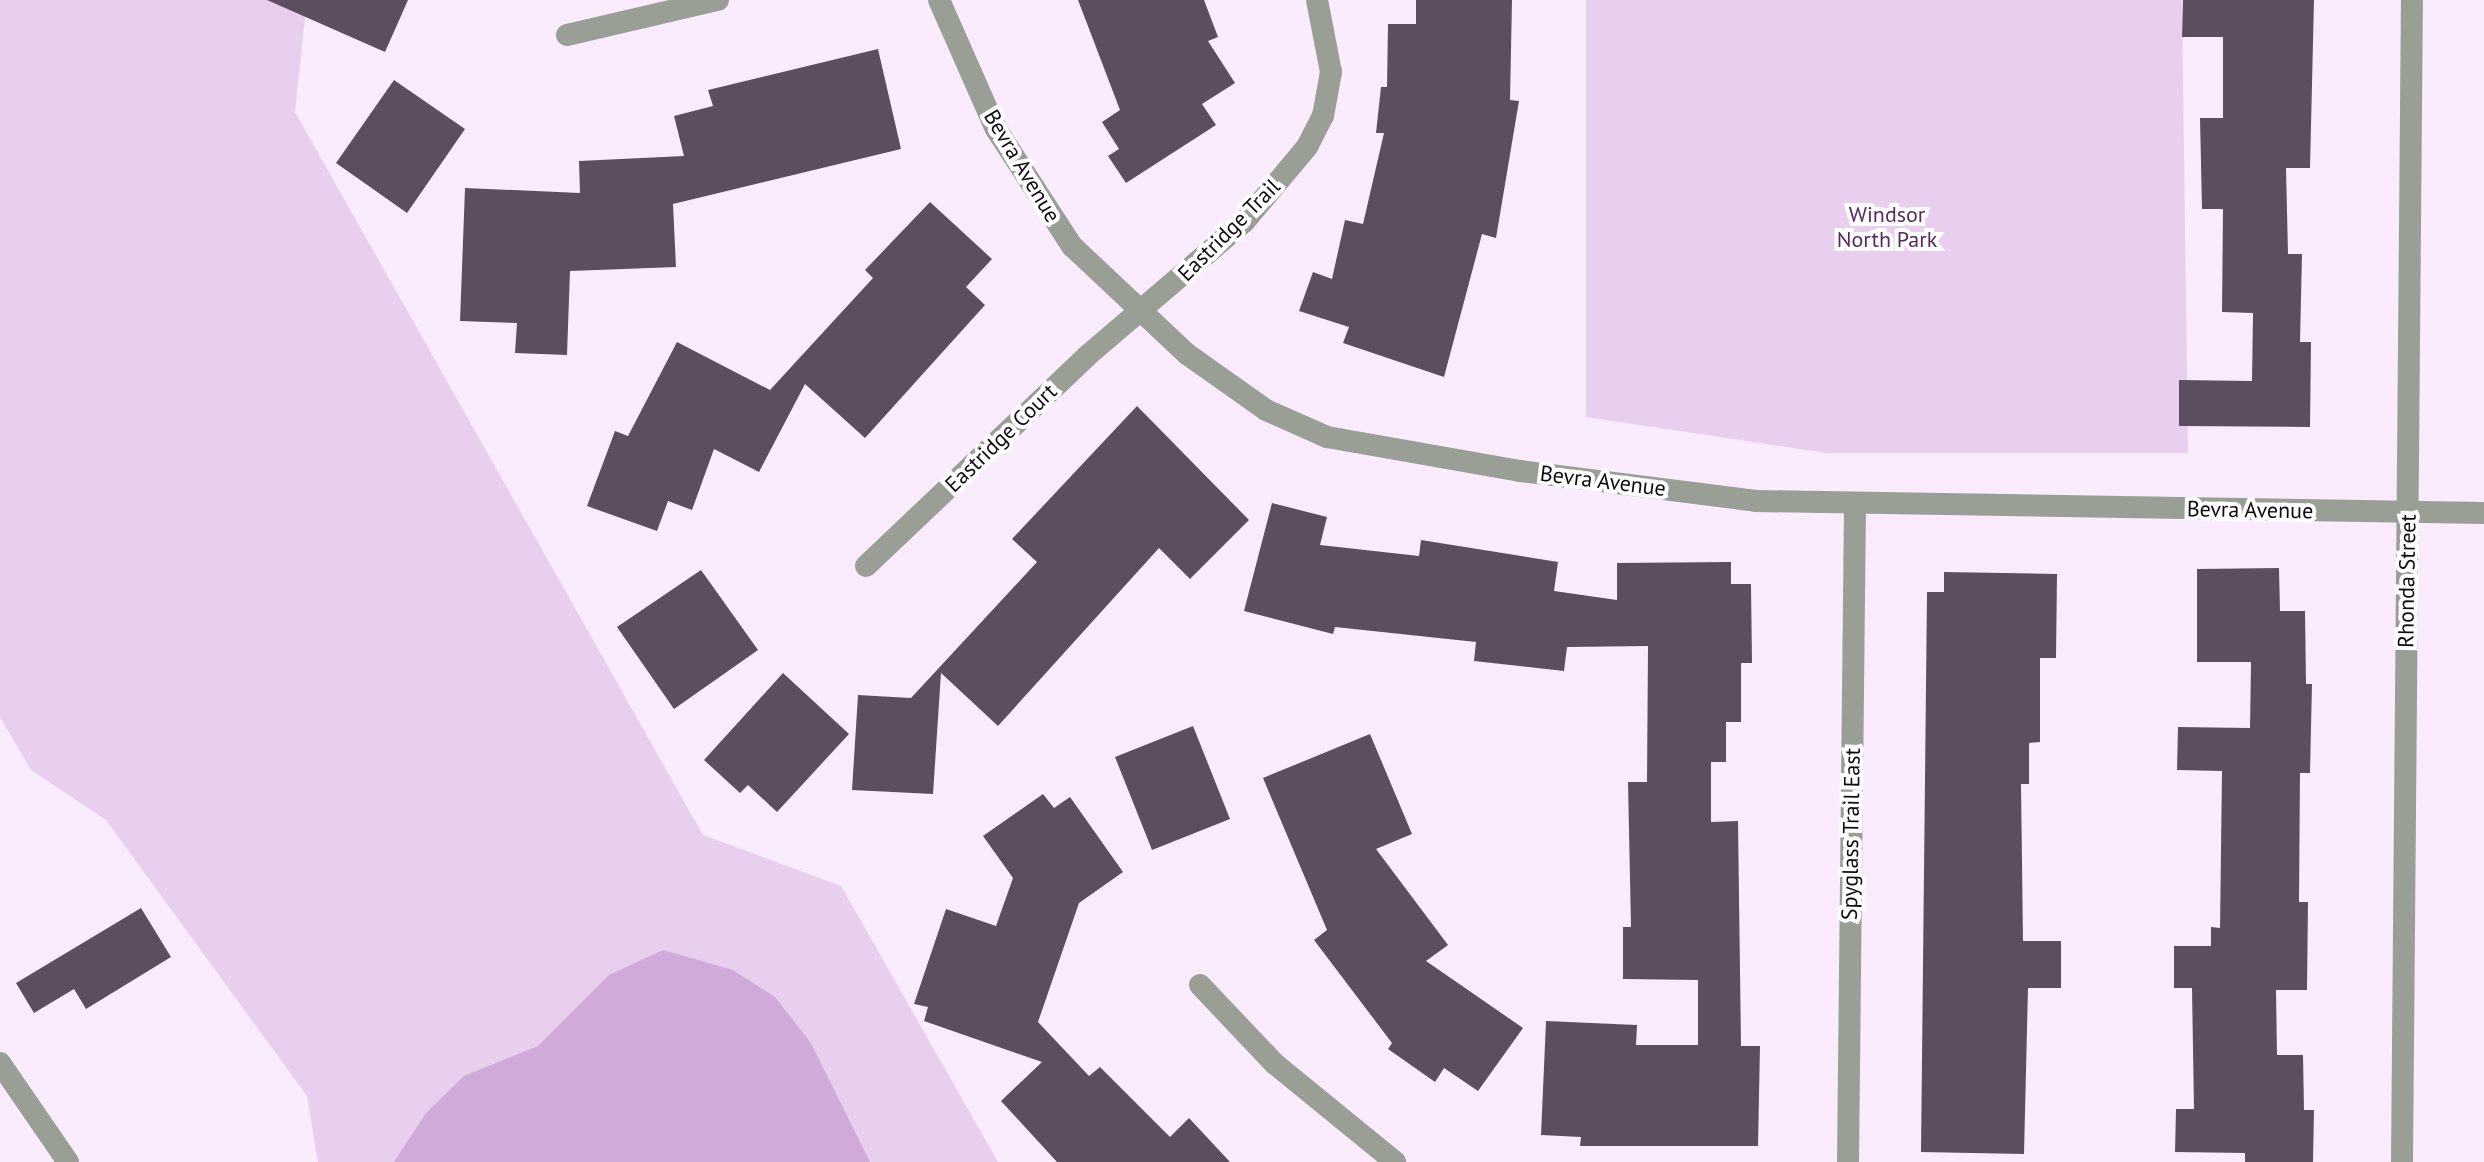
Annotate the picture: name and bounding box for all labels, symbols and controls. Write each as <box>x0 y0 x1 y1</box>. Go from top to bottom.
street label: Bevra Avenue <box>978 105 1066 227</box>
street label: Eastridge Trail <box>1172 173 1286 287</box>
park label: Windsor North Park <box>1837 201 1937 252</box>
street label: Eastridge Court <box>940 378 1062 498</box>
street label: Bevra Avenue <box>1538 460 1668 502</box>
street label: Bevra Avenue <box>2186 496 2314 524</box>
street label: Rhonda Street <box>2393 514 2421 648</box>
street label: Spyglass Trail East <box>1836 747 1866 921</box>

